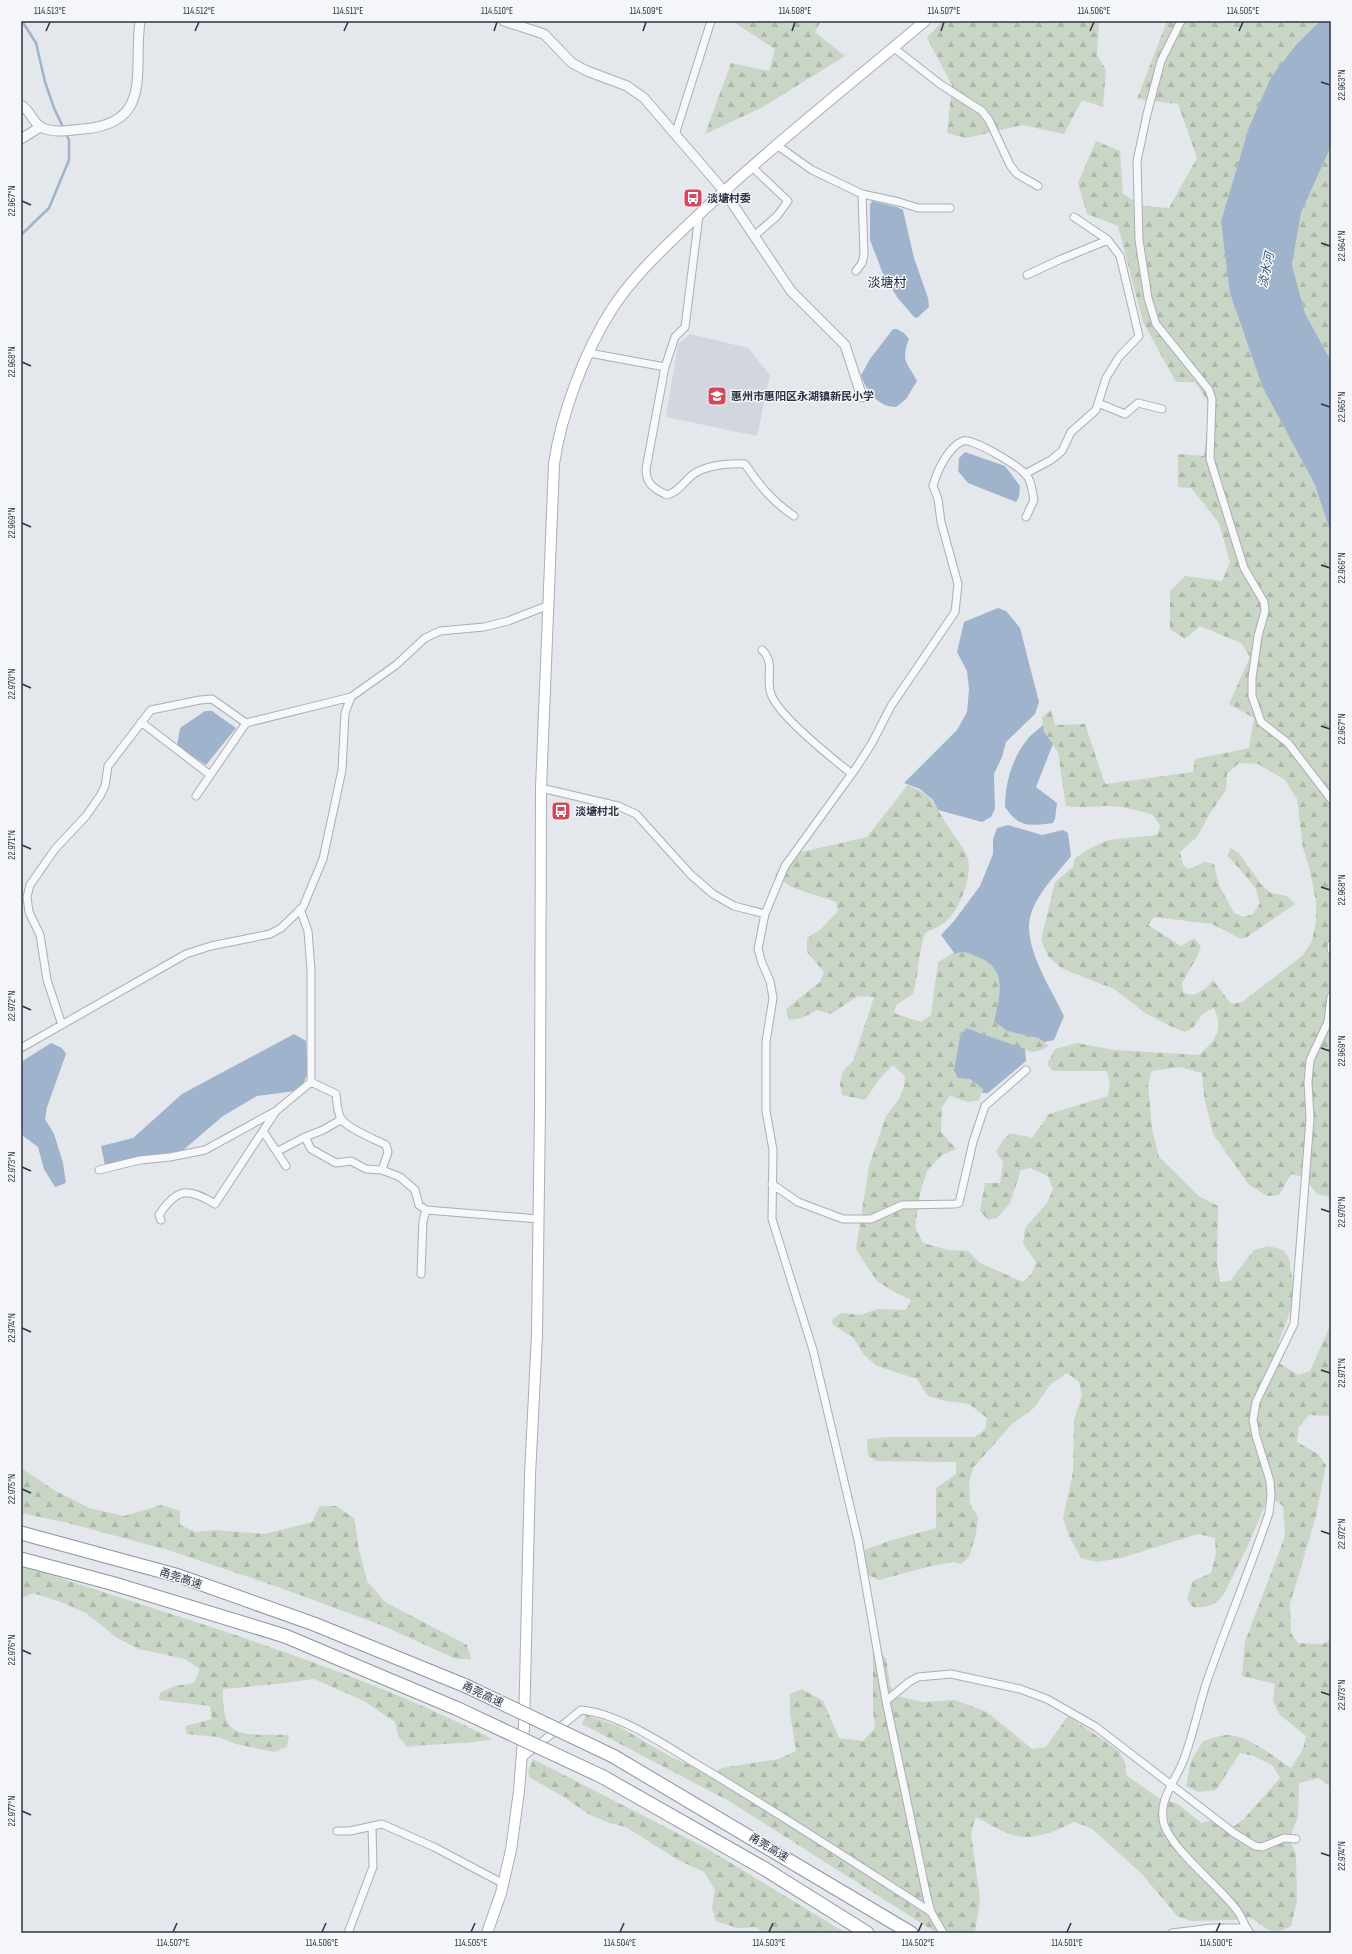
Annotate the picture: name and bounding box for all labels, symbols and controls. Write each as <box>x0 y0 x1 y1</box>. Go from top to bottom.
text: 114.513°E <box>34 5 66 17</box>
text: 114.512°E <box>183 5 215 17</box>
text: 114.511°E <box>333 5 363 17</box>
text: 114.510°E <box>481 5 513 17</box>
text: 114.509°E <box>629 5 663 17</box>
text: 114.508°E <box>779 5 811 17</box>
text: 114.507°E <box>928 5 960 17</box>
text: 114.506°E <box>1078 5 1110 17</box>
text: 114.505°E <box>1227 5 1259 17</box>
text: 22.963°N <box>1336 70 1348 101</box>
text: 22.967°N <box>6 185 18 217</box>
bus stop icon: 淡塘村委 <box>682 187 704 209</box>
place label: 淡塘村委 <box>707 192 751 205</box>
text: 22.964°N <box>1336 231 1348 261</box>
water label: 淡水河 <box>1255 249 1278 289</box>
district label: 淡塘村 <box>867 275 907 291</box>
text: 22.968°N <box>6 346 18 378</box>
school or university icon: 惠州市惠阳区永湖镇新民小学 <box>706 385 728 407</box>
place label: 惠州市惠阳区永湖镇新民小学 <box>731 390 874 403</box>
text: 22.965°N <box>1336 392 1348 422</box>
text: 22.969°N <box>6 507 18 539</box>
text: 22.966°N <box>1336 552 1348 584</box>
text: 22.970°N <box>6 669 18 699</box>
text: 22.967°N <box>1336 713 1348 745</box>
bus stop icon: 淡塘村北 <box>550 800 572 822</box>
place label: 淡塘村北 <box>575 805 619 818</box>
text: 22.971°N <box>6 830 18 860</box>
text: 22.968°N <box>1336 874 1348 906</box>
text: 22.972°N <box>6 991 18 1021</box>
text: 22.969°N <box>1336 1035 1348 1067</box>
text: 22.973°N <box>6 1152 18 1182</box>
text: 22.970°N <box>1336 1197 1348 1227</box>
text: 22.974°N <box>6 1313 18 1343</box>
text: 22.971°N <box>1336 1358 1348 1388</box>
text: 22.975°N <box>6 1474 18 1504</box>
text: 22.972°N <box>1336 1519 1348 1549</box>
street label: 甬莞高速 <box>158 1565 204 1591</box>
text: 22.976°N <box>6 1635 18 1665</box>
street label: 甬莞高速 <box>460 1679 505 1710</box>
text: 22.973°N <box>1336 1680 1348 1710</box>
text: 22.977°N <box>6 1796 18 1826</box>
street label: 甬莞高速 <box>747 1831 791 1864</box>
text: 22.974°N <box>1336 1841 1348 1871</box>
text: 114.507°E <box>157 1937 189 1949</box>
text: 114.506°E <box>306 1937 338 1949</box>
text: 114.505°E <box>455 1937 487 1949</box>
text: 114.504°E <box>604 1937 636 1949</box>
text: 114.503°E <box>753 1937 785 1949</box>
text: 114.502°E <box>902 1937 934 1949</box>
text: 114.501°E <box>1051 1937 1083 1949</box>
text: 114.500°E <box>1199 1937 1233 1949</box>

